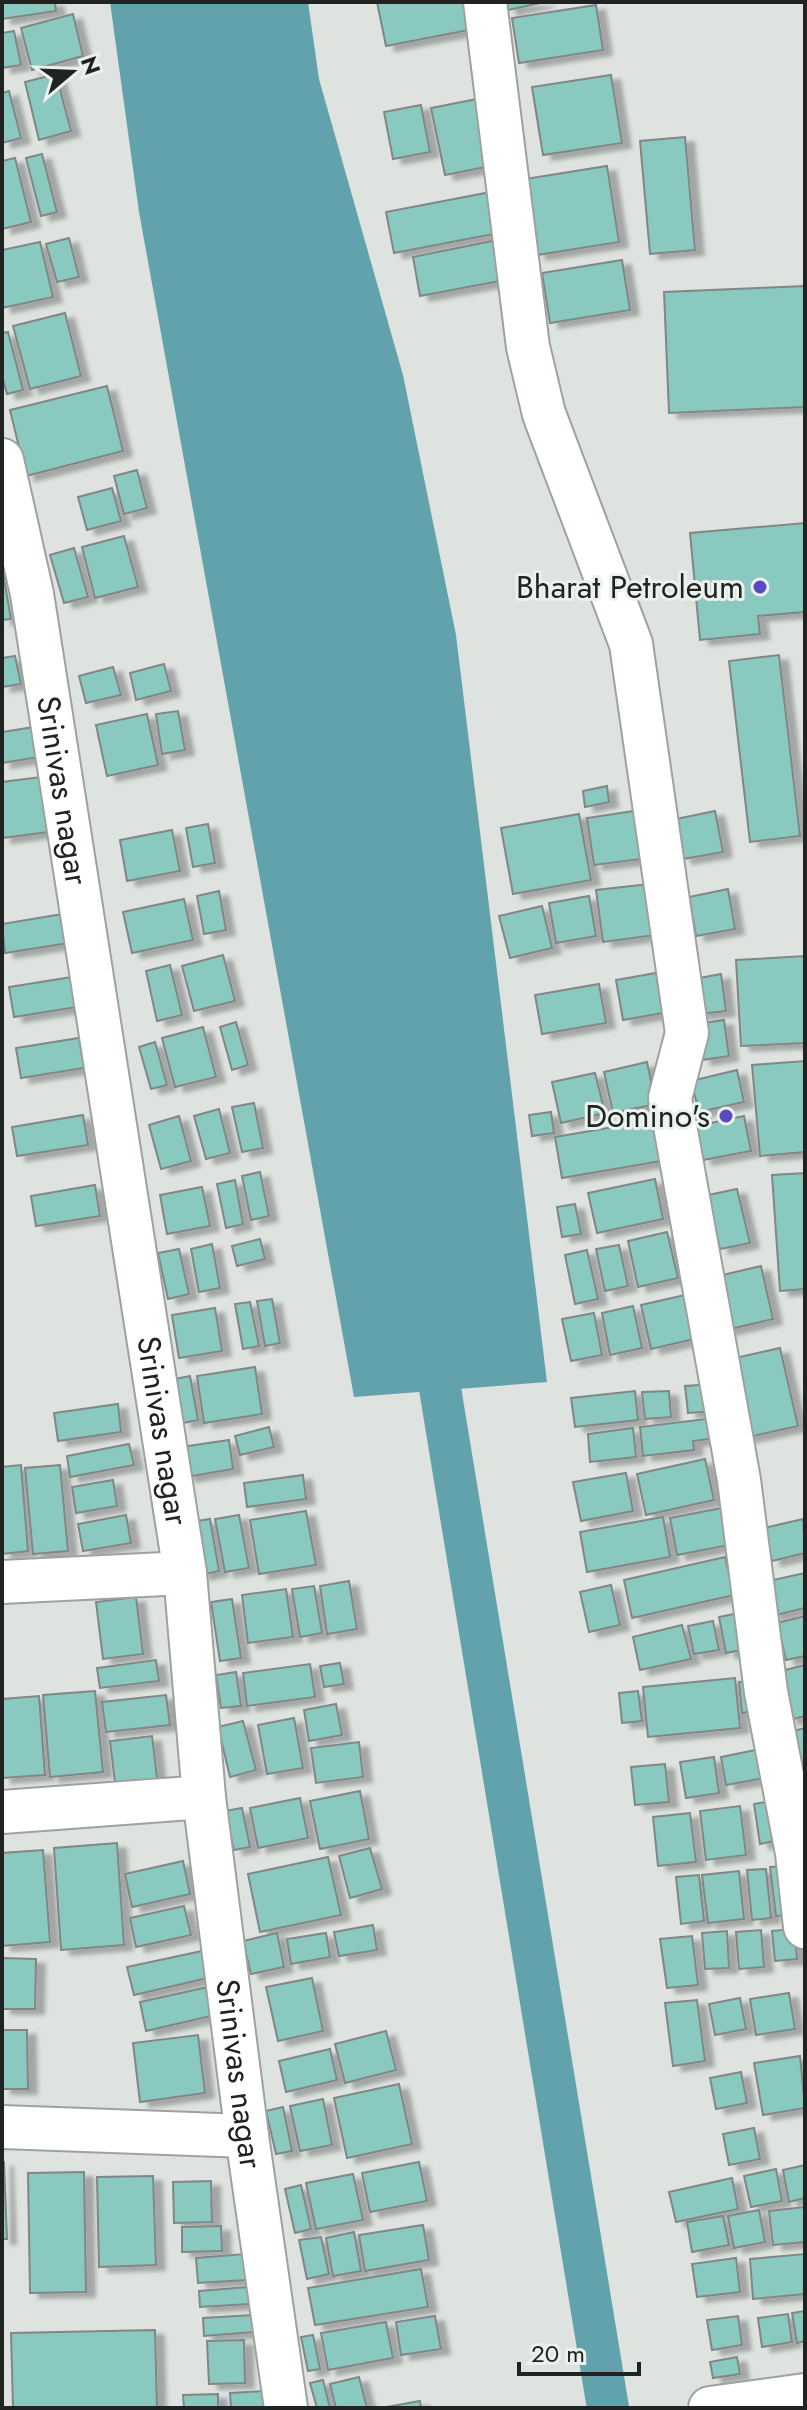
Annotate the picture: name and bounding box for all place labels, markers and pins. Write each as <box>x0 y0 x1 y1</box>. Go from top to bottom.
place label: Bharat Petroleum <box>516 564 744 610</box>
marker: Bharat Petroleum <box>751 578 769 596</box>
place label: Domino's <box>585 1093 710 1139</box>
marker: Domino's <box>717 1107 735 1125</box>

